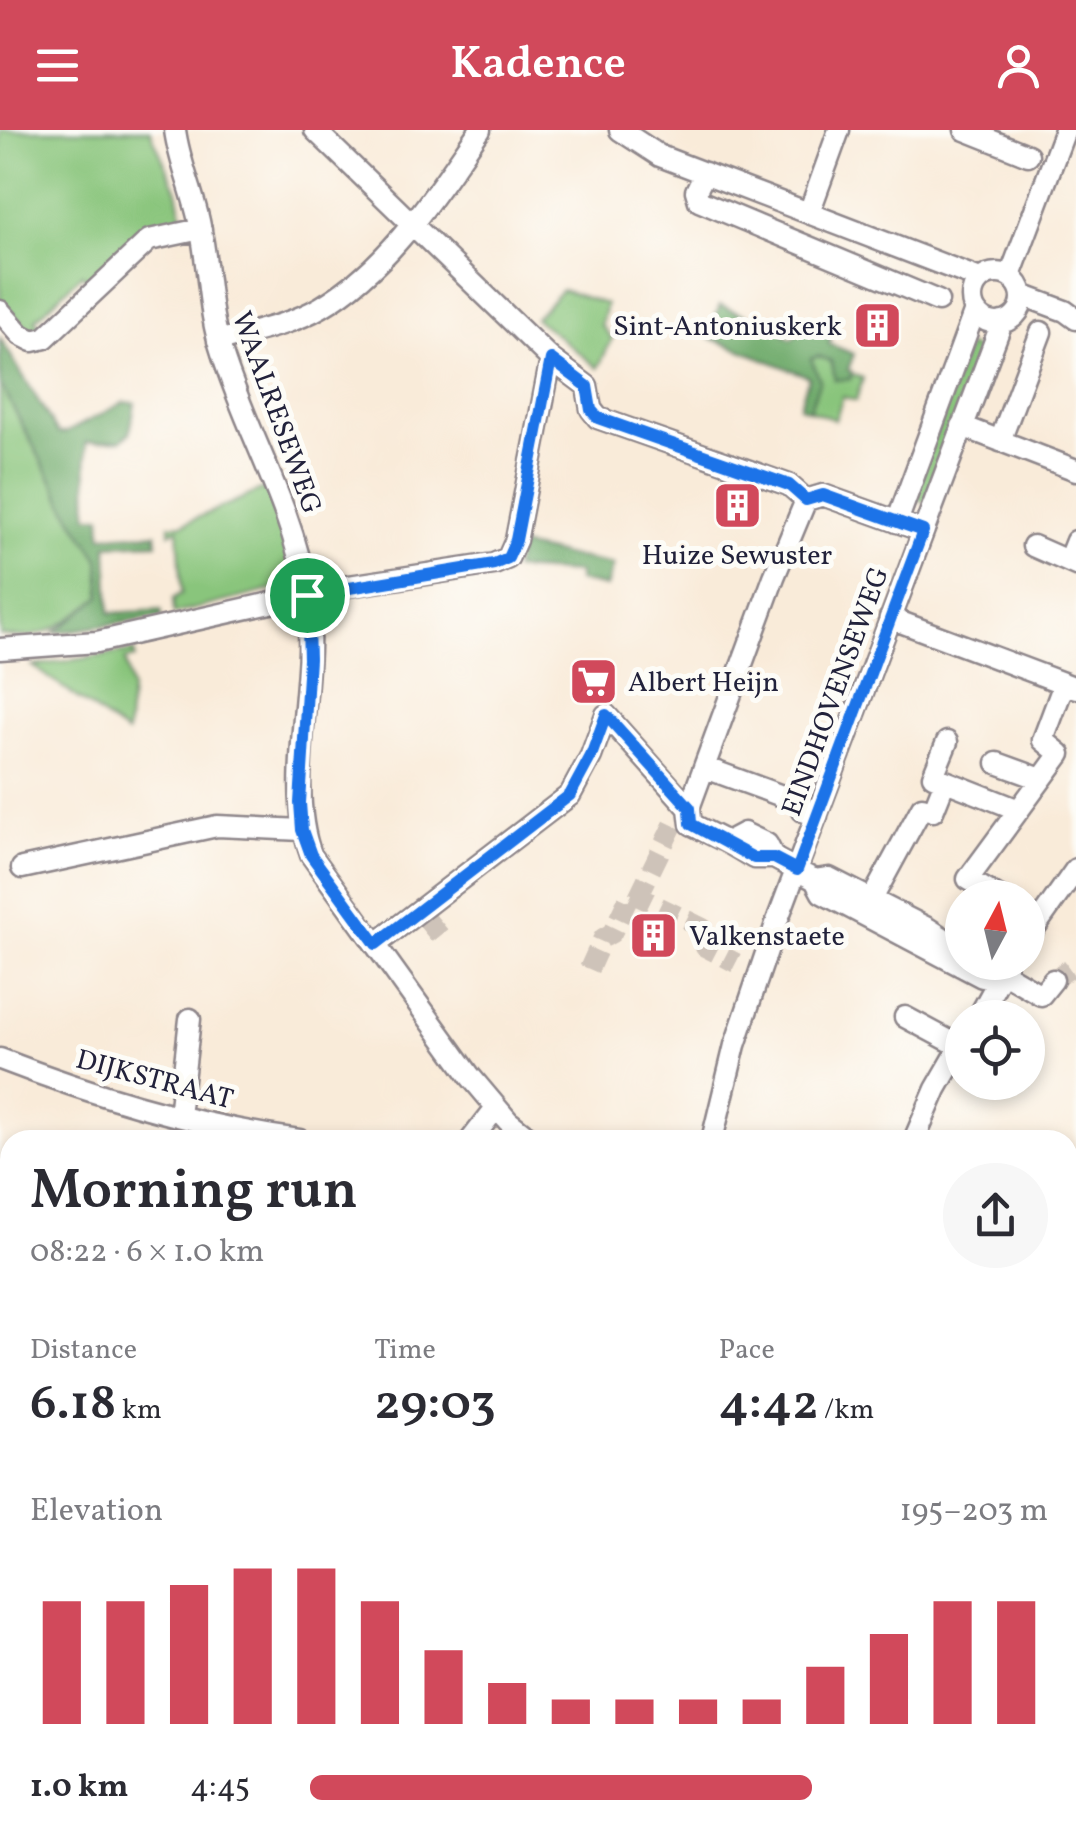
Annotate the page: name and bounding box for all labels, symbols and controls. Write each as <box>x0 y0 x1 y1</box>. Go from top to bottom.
text: Kadence <box>450 34 626 97</box>
icon: menu <box>30 38 85 93</box>
icon: person <box>991 38 1046 93</box>
building icon: Sint-Antoniuskerk <box>851 299 903 351</box>
street label: WAALRESEWEG <box>221 306 330 520</box>
place label: Sint-Antoniuskerk <box>613 308 842 347</box>
building icon: Huize Sewuster <box>711 480 763 532</box>
place label: Huize Sewuster <box>642 537 833 576</box>
pin <box>265 553 350 638</box>
street label: EINDHOVENSEWEG <box>773 562 900 822</box>
icon: arrive <box>280 568 335 623</box>
supermarket icon: Albert Heijn <box>567 655 619 707</box>
place label: Albert Heijn <box>628 664 779 703</box>
north arrow <box>945 880 1045 980</box>
map controls <box>945 880 1045 1100</box>
building icon: Valkenstaete <box>628 909 680 961</box>
place label: Valkenstaete <box>689 918 845 957</box>
button: locate <box>945 1000 1045 1100</box>
street label: DIJKSTRAAT <box>71 1041 237 1120</box>
text: Morning run <box>30 1155 358 1231</box>
button: share <box>943 1163 1048 1268</box>
text: 08:22 · 6 × 1.0 km <box>30 1231 264 1275</box>
text: Distance <box>30 1331 137 1370</box>
text: Time <box>374 1331 436 1370</box>
text: Pace <box>719 1331 775 1370</box>
text: 6.18 <box>30 1370 116 1440</box>
text: 29:03 <box>374 1370 496 1440</box>
text: 4:42 <box>719 1370 819 1440</box>
text: km <box>116 1391 162 1430</box>
text: /km <box>819 1391 874 1430</box>
text: Elevation <box>30 1490 163 1534</box>
text: 195–203 m <box>899 1490 1048 1534</box>
text: 1.0 km <box>30 1766 128 1810</box>
text: 4:45 <box>190 1766 250 1810</box>

